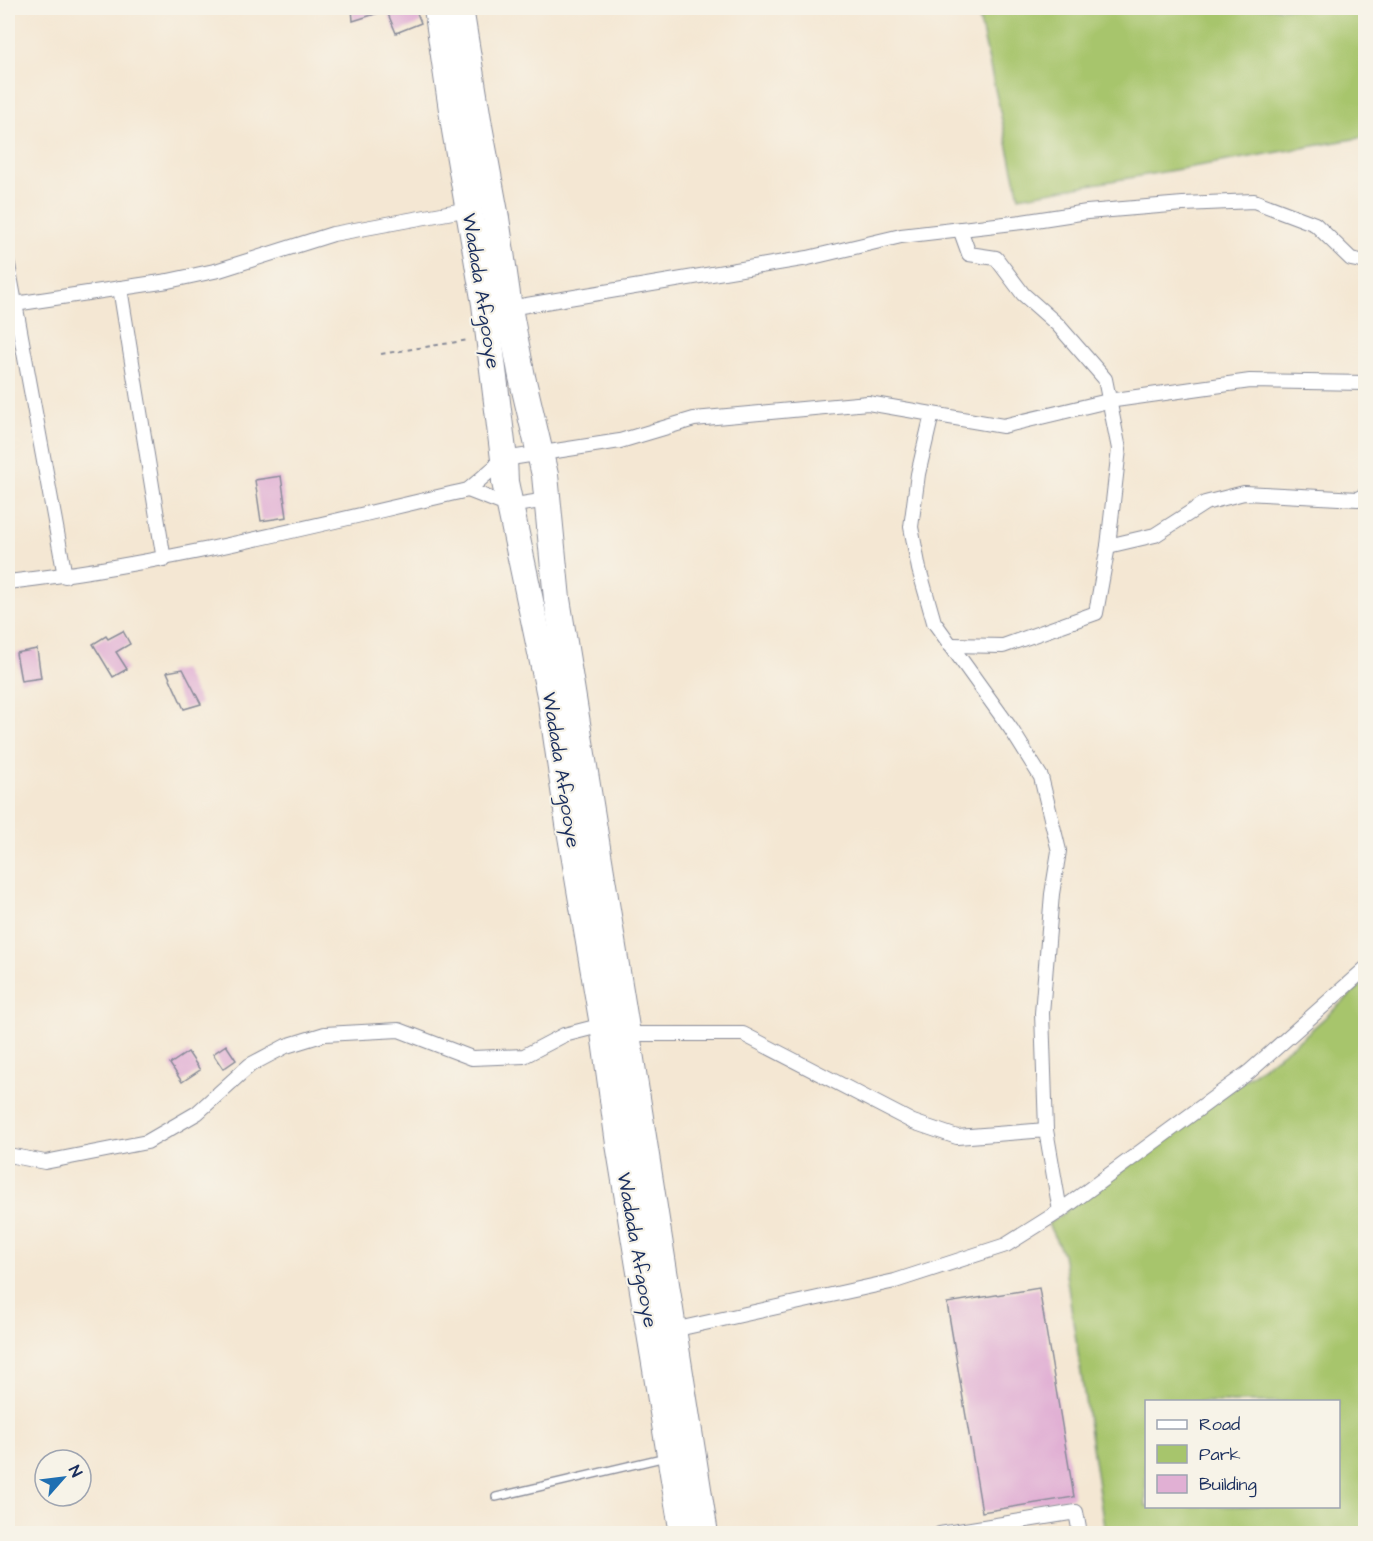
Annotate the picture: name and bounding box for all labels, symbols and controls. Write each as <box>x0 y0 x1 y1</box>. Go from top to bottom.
street label: Wadada Afgooye <box>454 211 507 371</box>
street label: Wadada Afgooye <box>534 690 587 850</box>
street label: Wadada Afgooye <box>609 1170 664 1330</box>
legend <box>1145 1400 1340 1508</box>
text: Road <box>1199 1412 1240 1437</box>
text: Park <box>1199 1442 1241 1467</box>
north arrow <box>33 1448 93 1508</box>
text: N <box>63 1462 87 1481</box>
text: Building <box>1199 1472 1257 1498</box>

